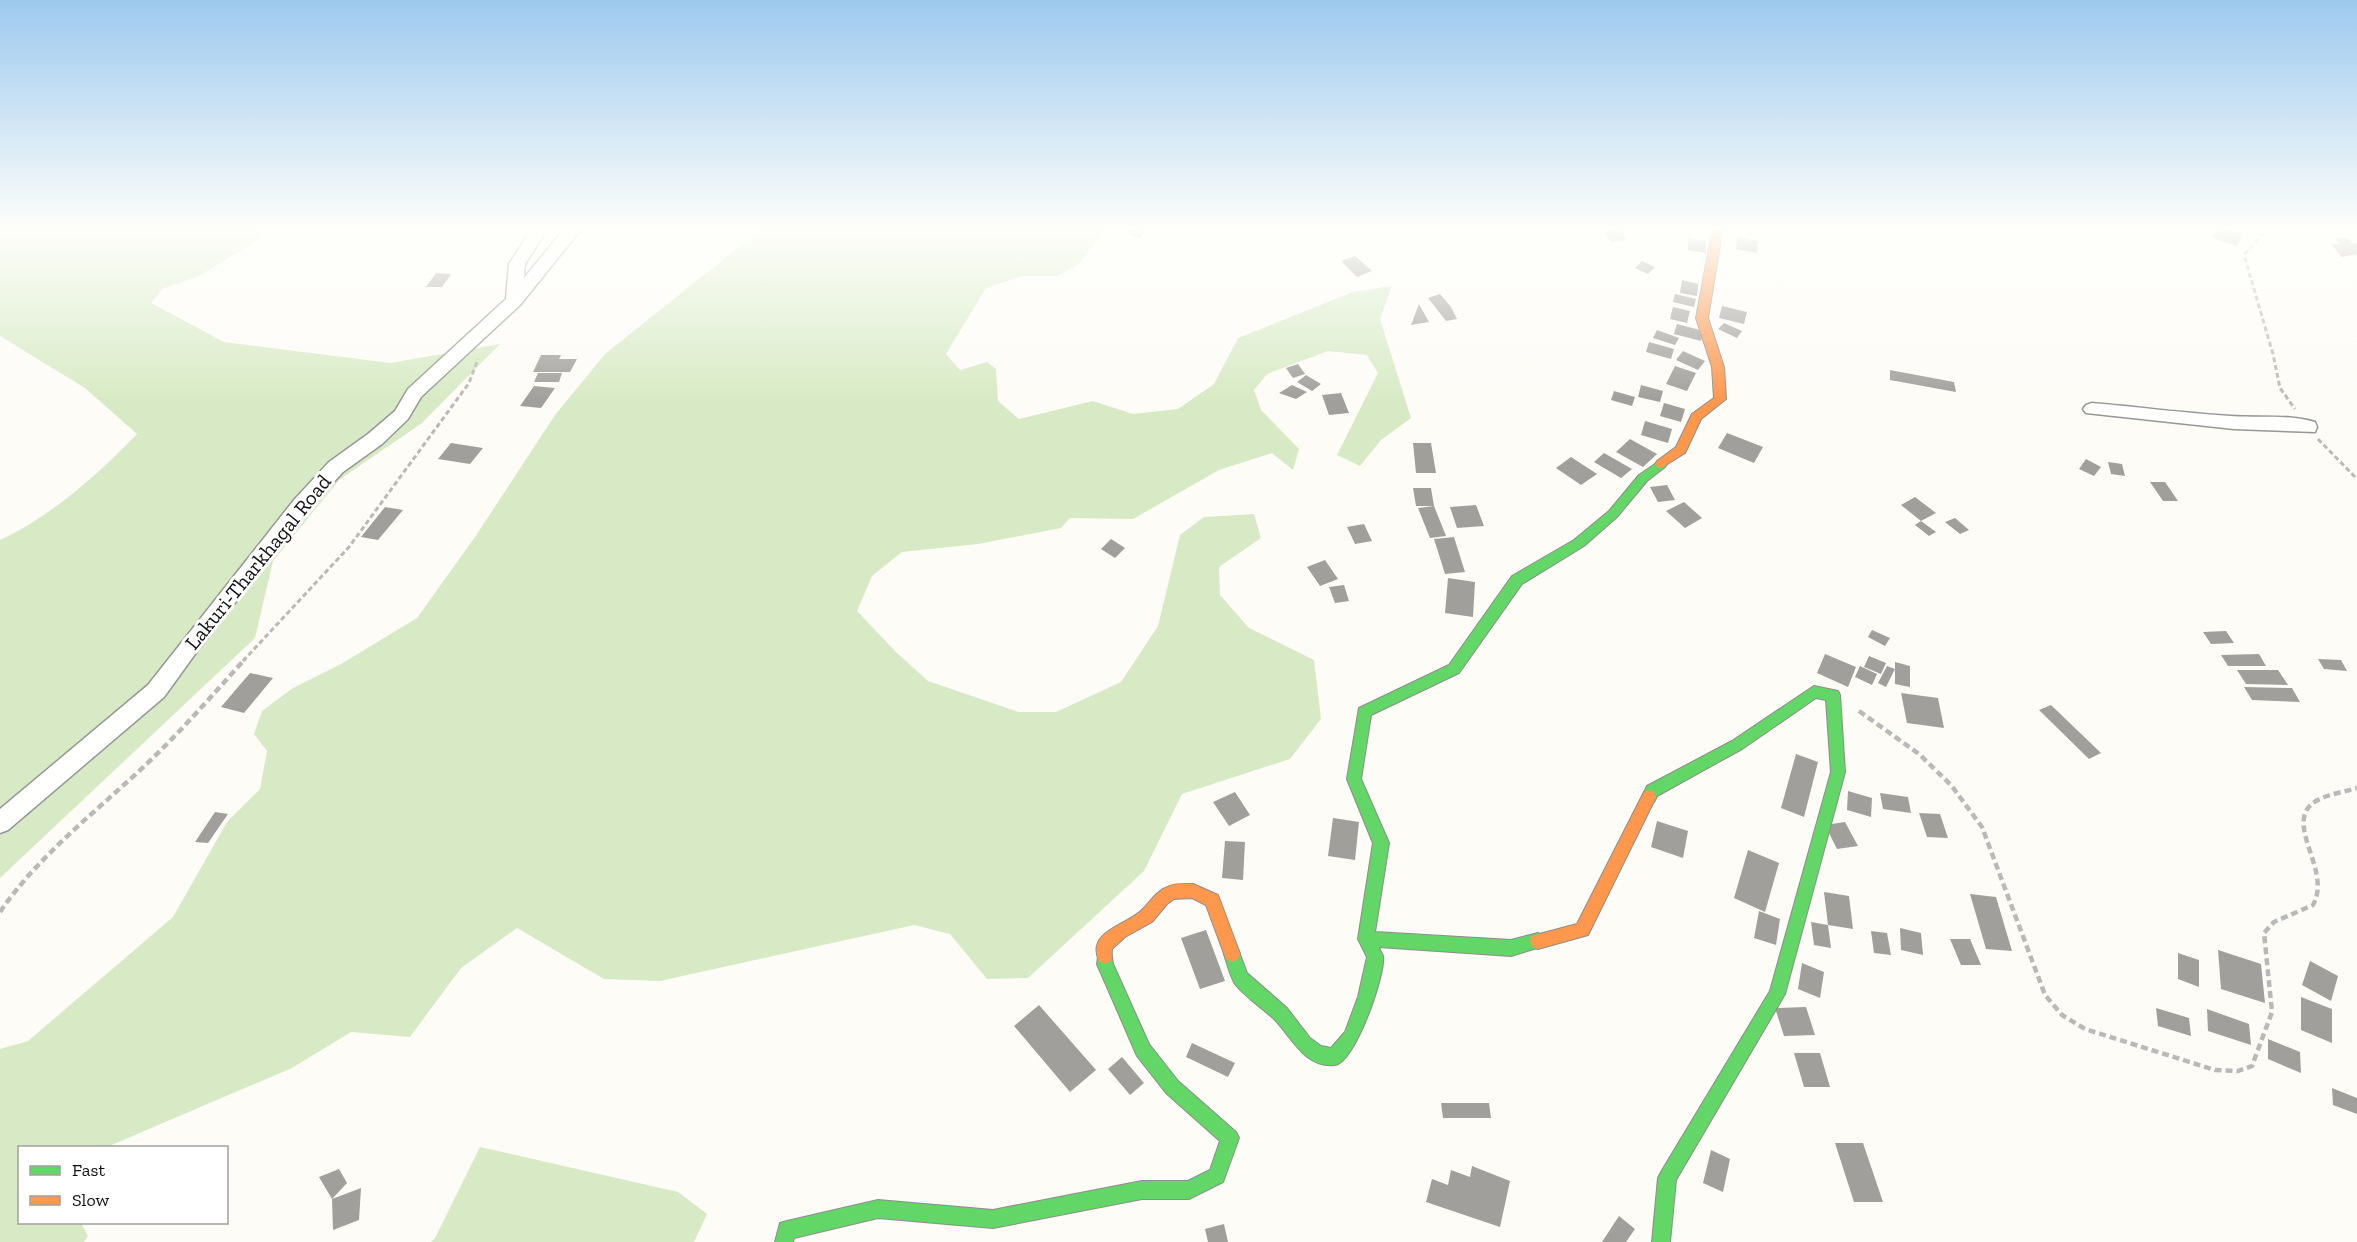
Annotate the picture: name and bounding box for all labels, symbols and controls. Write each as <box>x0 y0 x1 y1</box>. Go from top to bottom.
street label: Lakuri-Tharkhagal Road <box>179 469 336 654</box>
legend <box>18 1146 228 1224</box>
text: Fast <box>72 1159 105 1181</box>
text: Slow <box>72 1189 109 1211</box>

